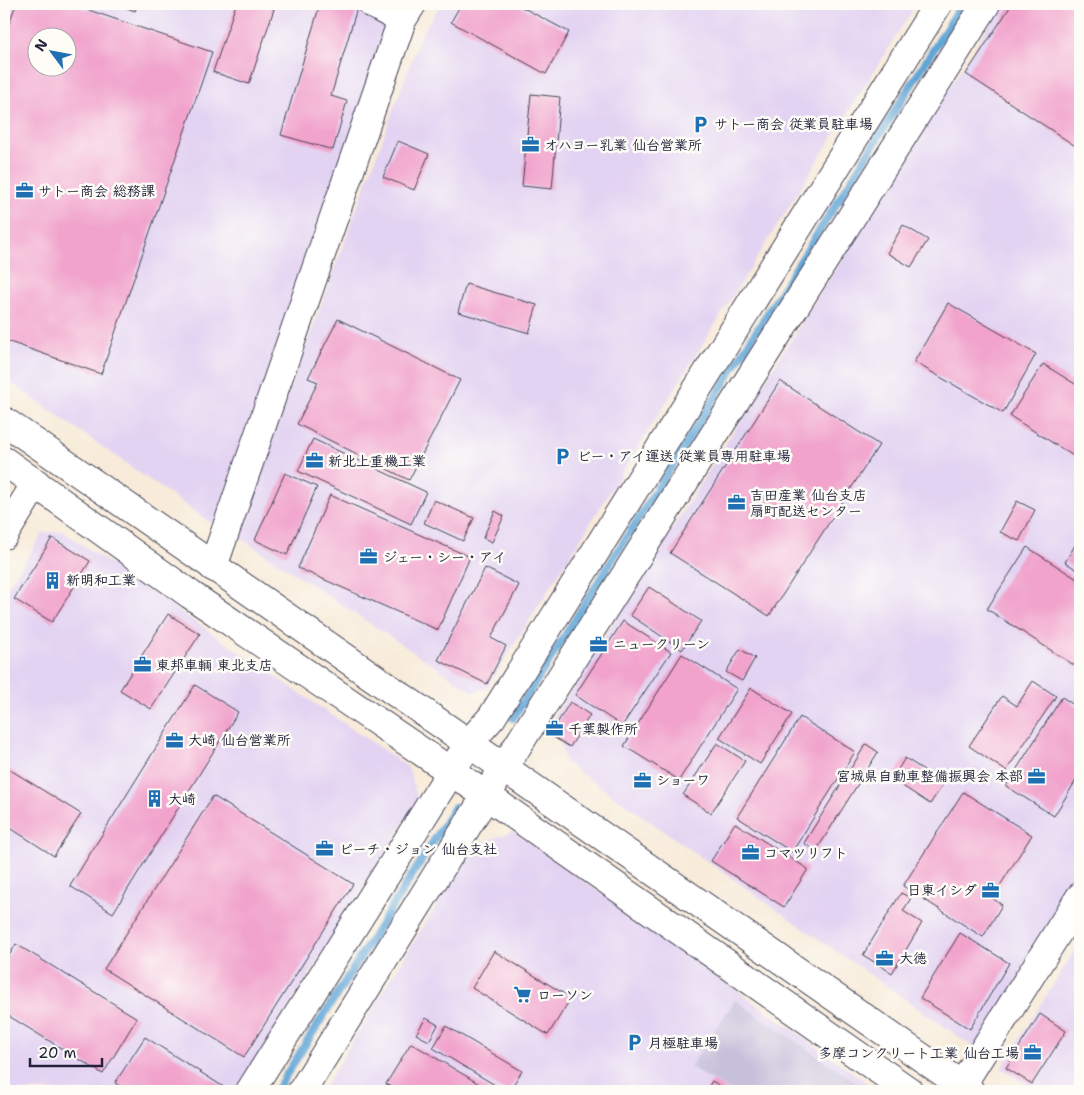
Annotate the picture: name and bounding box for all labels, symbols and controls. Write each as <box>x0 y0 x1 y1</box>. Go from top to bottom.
north arrow <box>28 28 78 78</box>
text: N <box>30 36 52 55</box>
parking icon: サトー商会 従業員駐車場 <box>690 114 710 134</box>
place label: サトー商会 従業員駐車場 <box>714 115 873 133</box>
office icon: オハヨー乳業 仙台営業所 <box>520 135 540 155</box>
place label: オハヨー乳業 仙台営業所 <box>544 136 702 154</box>
office icon: サトー商会 総務課 <box>14 181 34 201</box>
place label: サトー商会 総務課 <box>38 182 155 200</box>
parking icon: ビー・アイ運送 従業員専用駐車場 <box>553 446 573 466</box>
place label: ビー・アイ運送 従業員専用駐車場 <box>577 447 790 465</box>
office icon: 新北上重機工業 <box>304 451 324 471</box>
place label: 新北上重機工業 <box>328 452 426 470</box>
place label: 吉田産業 仙台支店 扇町配送センター <box>750 486 867 520</box>
office icon: 吉田産業 仙台支店 扇町配送センター <box>726 493 746 513</box>
office icon: ジェー・シー・アイ <box>359 547 379 567</box>
place label: ジェー・シー・アイ <box>383 548 506 566</box>
building icon: 新明和工業 <box>42 570 62 590</box>
place label: 新明和工業 <box>66 571 136 589</box>
office icon: ニュークリーン <box>589 634 609 654</box>
place label: ニュークリーン <box>613 635 710 653</box>
office icon: 東邦車輌 東北支店 <box>132 655 152 675</box>
place label: 東邦車輌 東北支店 <box>156 656 273 674</box>
office icon: 千葉製作所 <box>544 719 564 739</box>
place label: 千葉製作所 <box>568 720 638 738</box>
office icon: 大崎 仙台営業所 <box>164 730 184 750</box>
place label: 大崎 仙台営業所 <box>188 731 291 749</box>
office icon: 宮城県自動車整備振興会 本部 <box>1027 766 1047 786</box>
place label: 宮城県自動車整備振興会 本部 <box>836 767 1023 785</box>
office icon: ショーワ <box>632 770 652 790</box>
place label: ショーワ <box>656 771 710 789</box>
building icon: 大崎 <box>144 789 164 809</box>
place label: 大崎 <box>168 790 196 808</box>
office icon: ピーチ・ジョン 仙台支社 <box>315 839 335 859</box>
place label: ピーチ・ジョン 仙台支社 <box>339 840 497 858</box>
office icon: コマツリフト <box>740 843 760 863</box>
place label: コマツリフト <box>764 844 848 862</box>
office icon: 日東イシダ <box>981 880 1001 900</box>
place label: 日東イシダ <box>907 881 977 899</box>
office icon: 大徳 <box>875 948 895 968</box>
place label: 大徳 <box>899 949 927 967</box>
supermarket icon: ローソン <box>513 985 533 1005</box>
place label: ローソン <box>537 986 593 1004</box>
parking icon: 月極駐車場 <box>624 1033 644 1053</box>
place label: 月極駐車場 <box>648 1034 718 1052</box>
scale bar <box>30 1035 102 1067</box>
text: 20 m <box>38 1043 77 1063</box>
office icon: 多摩コンクリート工業 仙台工場 <box>1023 1043 1043 1063</box>
place label: 多摩コンクリート工業 仙台工場 <box>818 1044 1019 1062</box>

